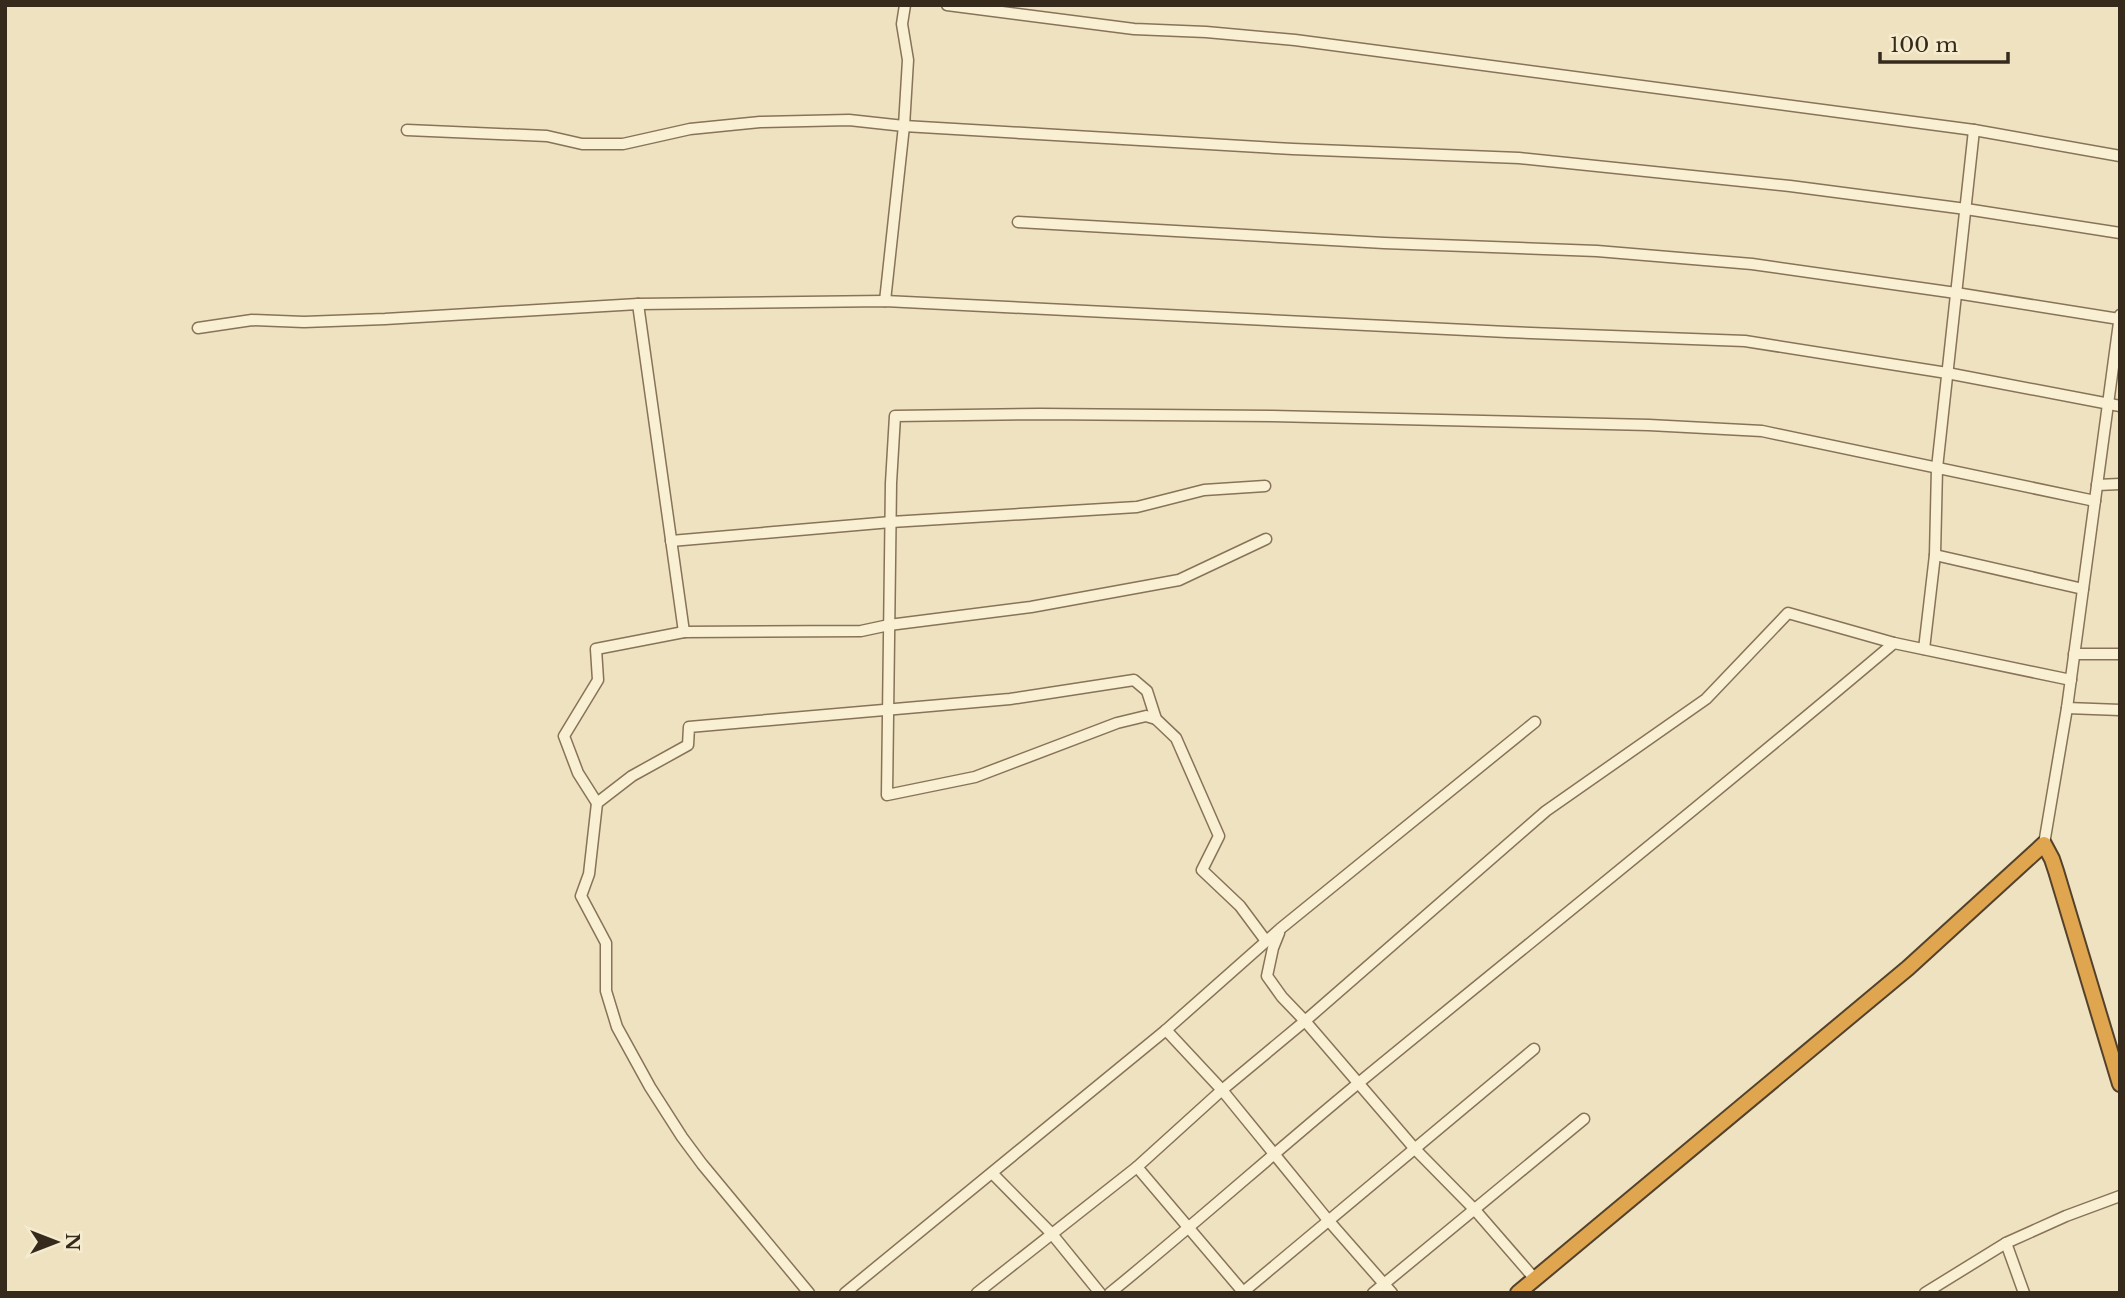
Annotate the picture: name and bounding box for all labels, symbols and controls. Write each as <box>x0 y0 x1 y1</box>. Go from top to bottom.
scale bar <box>1880 21 2008 65</box>
text: 100 m <box>1890 32 1958 58</box>
north arrow <box>21 1207 91 1277</box>
text: N <box>61 1233 84 1251</box>

